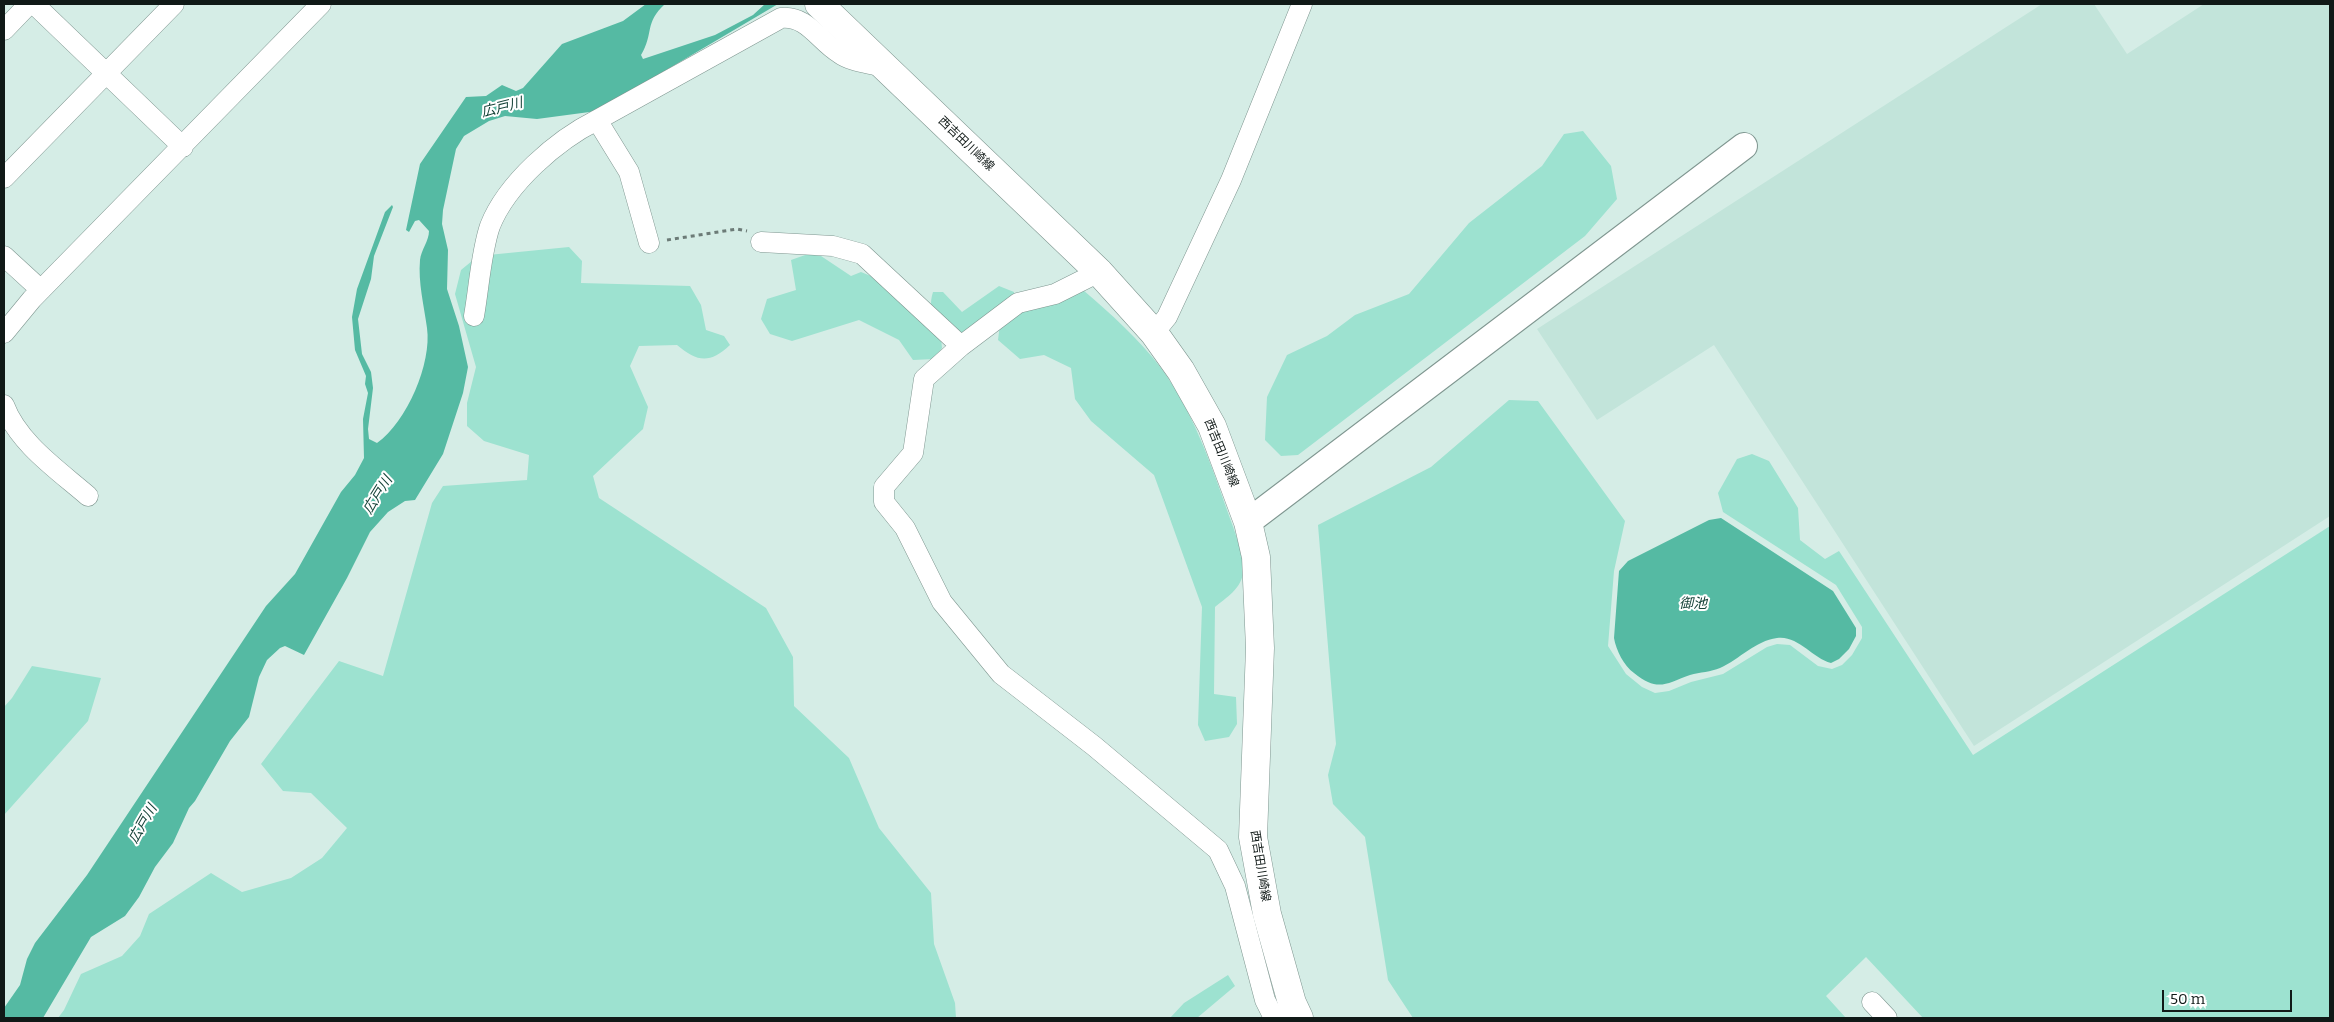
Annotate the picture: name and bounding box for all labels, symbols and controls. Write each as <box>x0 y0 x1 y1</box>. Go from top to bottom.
water label: 広戸川 <box>480 95 524 121</box>
street label: 西吉田川崎線 <box>935 114 997 174</box>
street label: 西吉田川崎線 <box>1201 417 1241 489</box>
water label: 広戸川 <box>360 473 396 517</box>
water label: 御池 <box>1679 596 1707 612</box>
water label: 広戸川 <box>125 802 161 846</box>
street label: 西吉田川崎線 <box>1247 829 1273 903</box>
scale bar <box>2164 980 2294 1012</box>
text: 50 m <box>2170 990 2205 1008</box>

